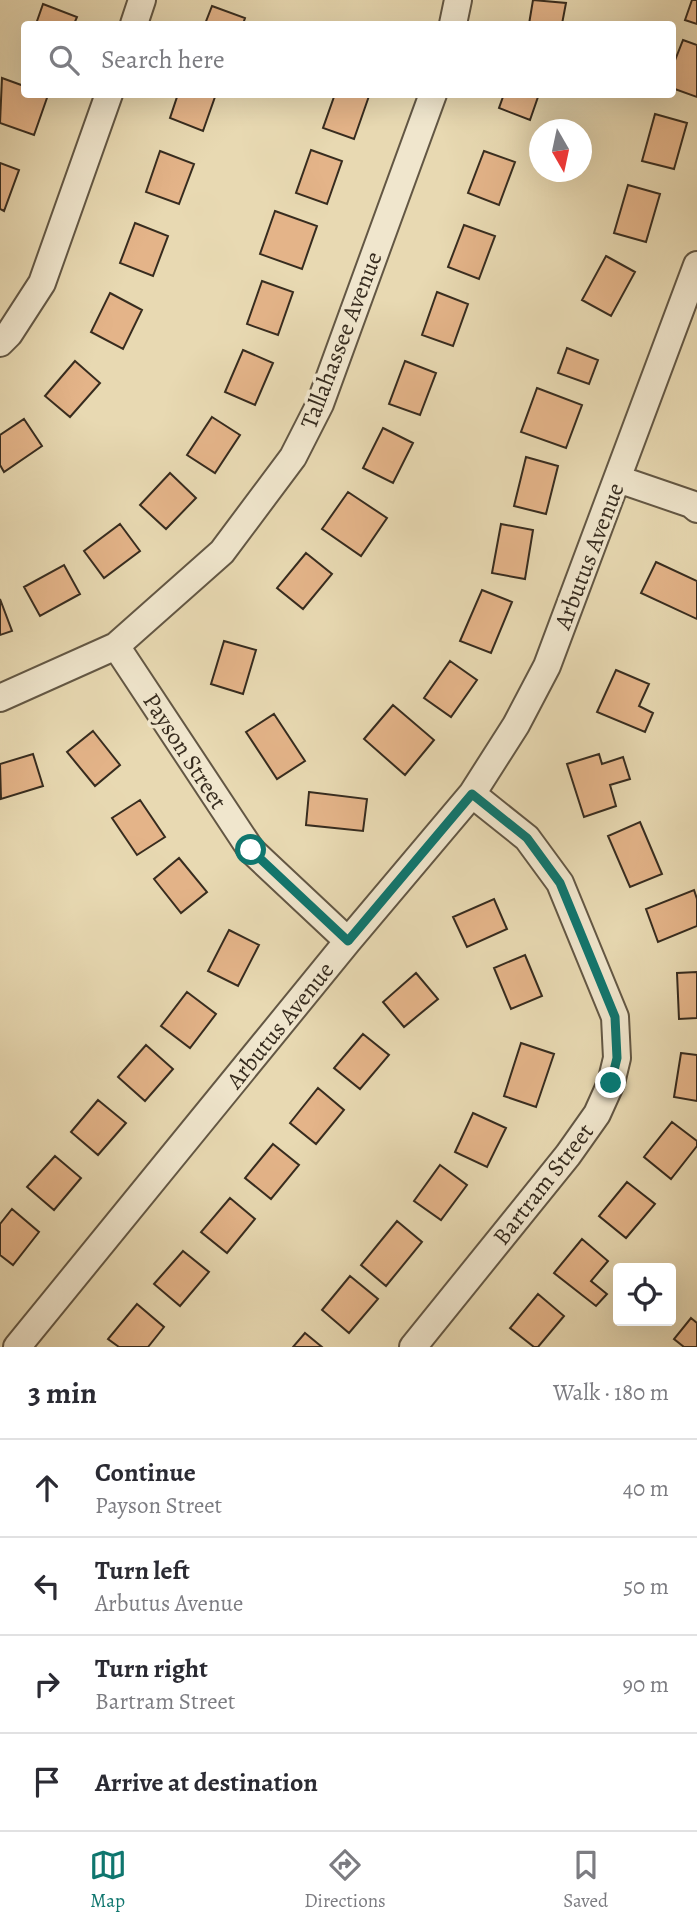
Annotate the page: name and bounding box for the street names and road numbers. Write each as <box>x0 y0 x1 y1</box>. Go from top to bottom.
street label: Tallahassee Avenue <box>293 247 389 433</box>
street label: Arbutus Avenue <box>546 478 632 635</box>
street label: Payson Street <box>135 687 235 815</box>
street label: Arbutus Avenue <box>218 955 341 1096</box>
street label: Bartram Street <box>485 1116 601 1252</box>

